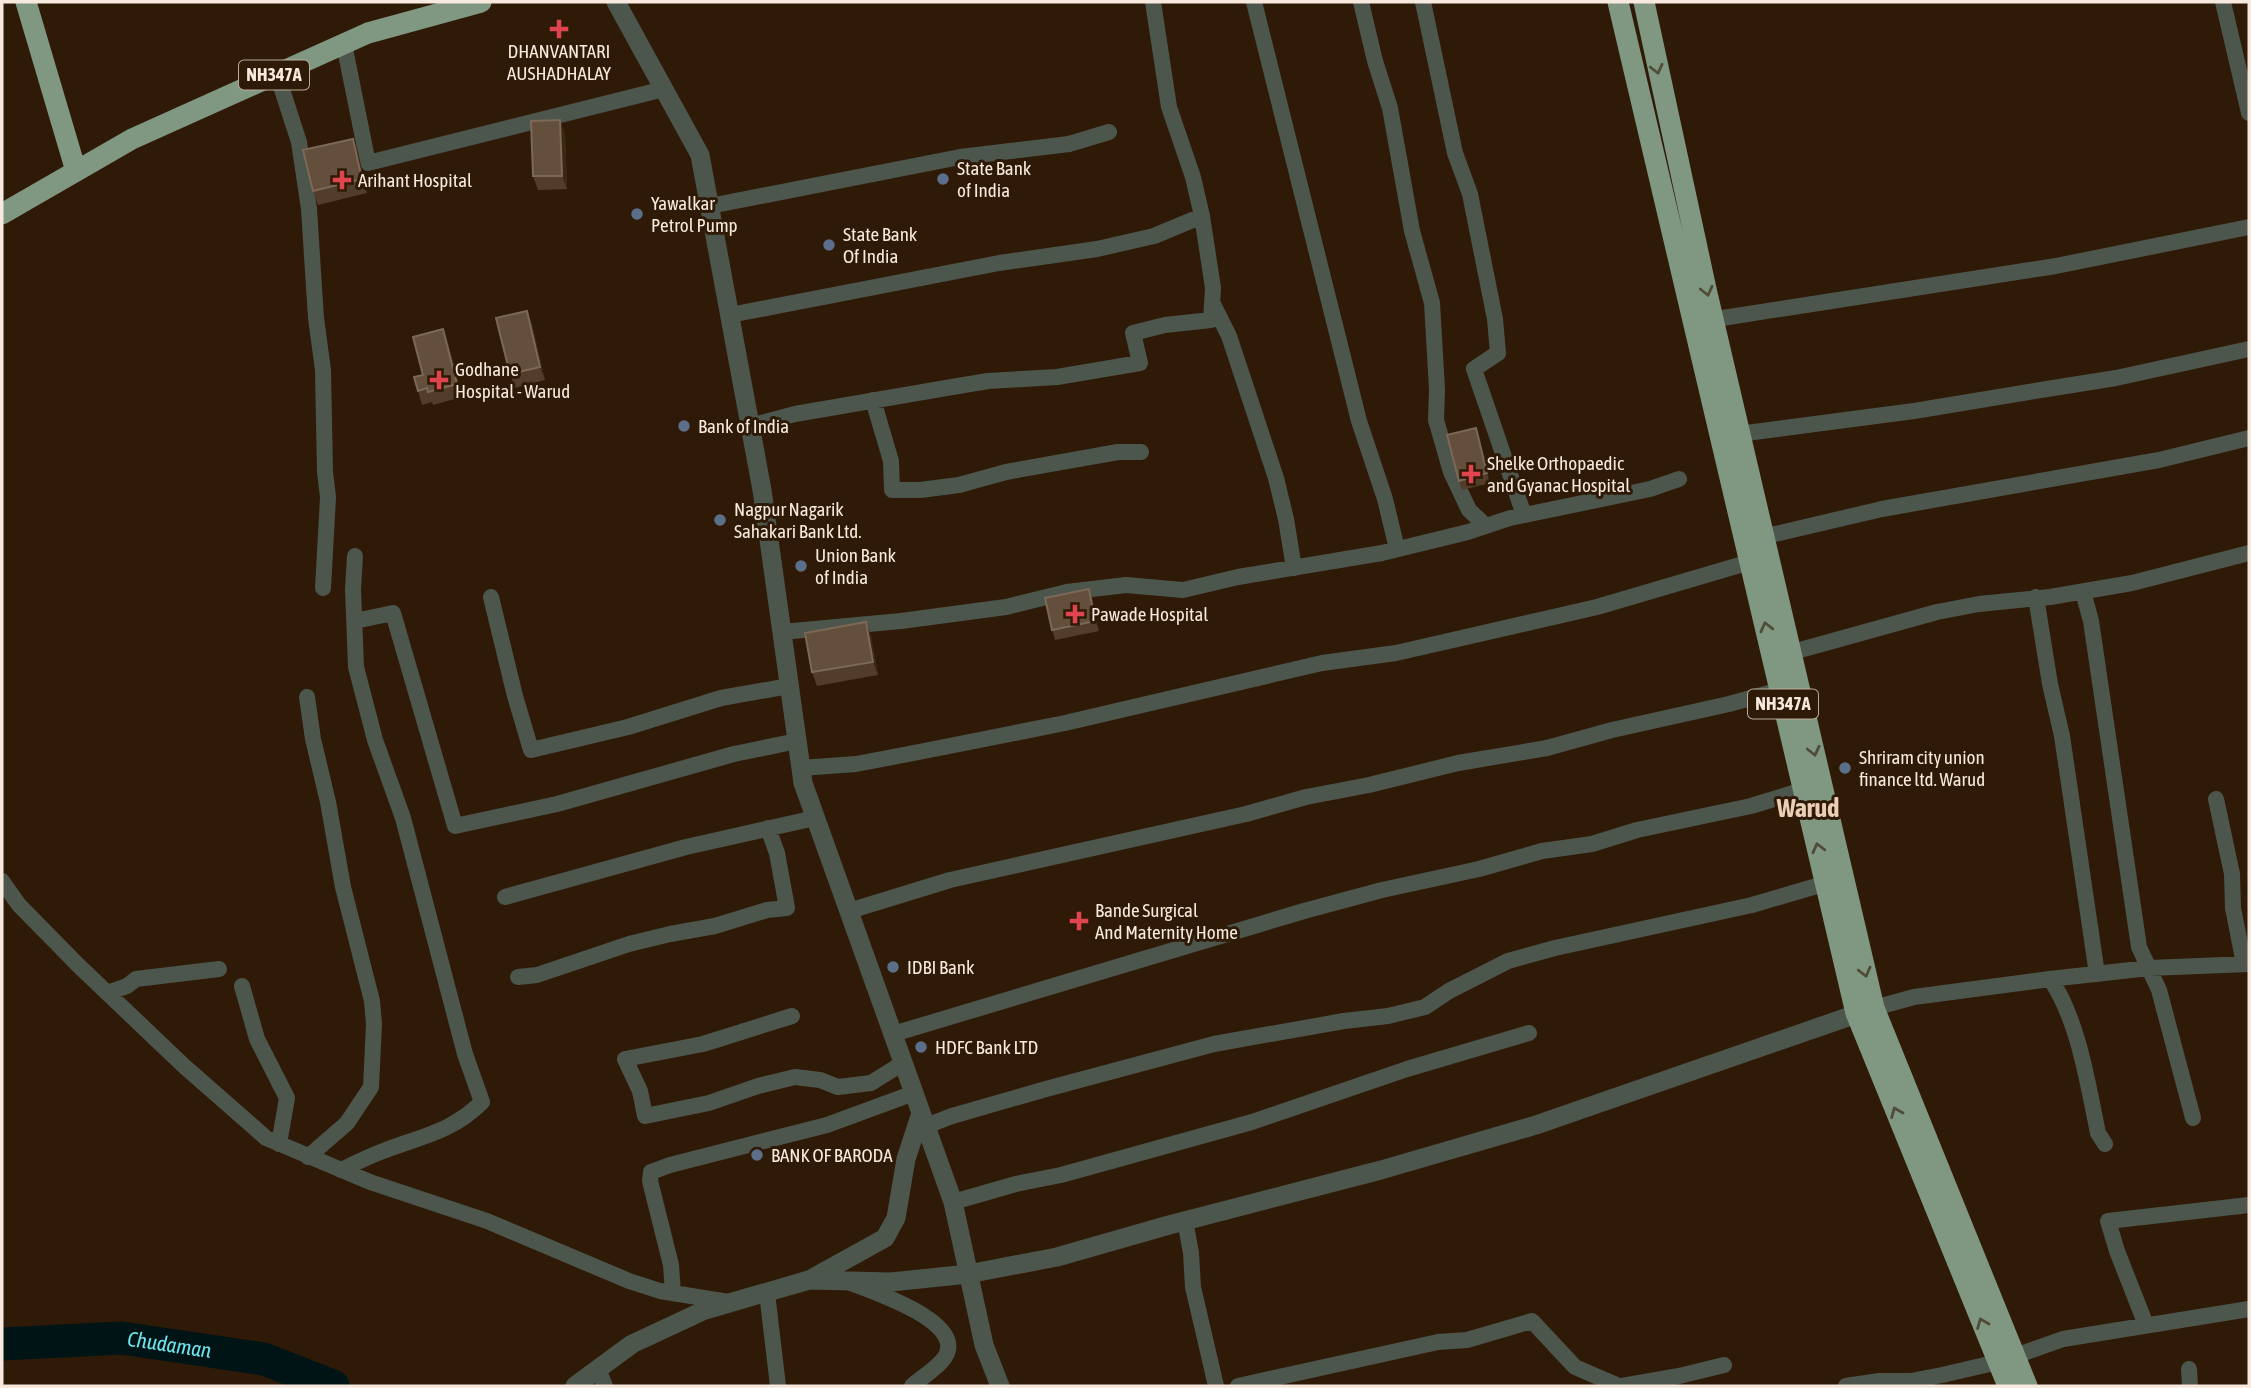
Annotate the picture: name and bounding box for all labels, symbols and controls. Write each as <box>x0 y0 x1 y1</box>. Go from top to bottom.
marker: DHANVANTARI AUSHADHALAY <box>551 21 567 37</box>
place label: DHANVANTARI AUSHADHALAY <box>507 40 612 84</box>
road number: NH347A <box>239 60 309 90</box>
one-way arrow <box>1648 63 1663 75</box>
place label: State Bank of India <box>957 157 1032 201</box>
place label: Arihant Hospital <box>358 169 472 191</box>
marker: Arihant Hospital <box>332 170 352 190</box>
marker: State Bank of India <box>935 171 951 187</box>
place label: Yawalkar Petrol Pump <box>651 192 738 236</box>
marker: Yawalkar Petrol Pump <box>629 206 645 222</box>
place label: State Bank Of India <box>843 223 918 267</box>
marker: State Bank Of India <box>821 237 837 253</box>
one-way arrow <box>1698 285 1713 297</box>
place label: Godhane Hospital - Warud <box>455 358 570 402</box>
marker: Godhane Hospital - Warud <box>429 370 449 390</box>
place label: Bank of India <box>698 415 789 437</box>
marker: Bank of India <box>676 418 692 434</box>
place label: Shelke Orthopaedic and Gyanac Hospital <box>1487 452 1630 496</box>
marker: Shelke Orthopaedic and Gyanac Hospital <box>1461 464 1481 484</box>
place label: Nagpur Nagarik Sahakari Bank Ltd. <box>734 498 862 542</box>
marker: Nagpur Nagarik Sahakari Bank Ltd. <box>712 512 728 528</box>
place label: Union Bank of India <box>815 544 897 588</box>
marker: Union Bank of India <box>793 558 809 574</box>
place label: Pawade Hospital <box>1091 603 1208 625</box>
marker: Pawade Hospital <box>1065 604 1085 624</box>
one-way arrow <box>1760 621 1774 633</box>
road number: NH347A <box>1748 690 1818 718</box>
one-way arrow <box>1806 745 1821 757</box>
place label: Shriram city union finance ltd. Warud <box>1859 746 1985 790</box>
marker: Shriram city union finance ltd. Warud <box>1837 760 1853 776</box>
district label: Warud <box>1776 793 1839 823</box>
one-way arrow <box>1812 842 1826 854</box>
place label: Bande Surgical And Maternity Home <box>1095 899 1238 943</box>
marker: Bande Surgical And Maternity Home <box>1069 911 1089 931</box>
place label: IDBI Bank <box>907 956 975 978</box>
marker: IDBI Bank <box>885 959 901 975</box>
one-way arrow <box>1857 966 1871 978</box>
place label: HDFC Bank LTD <box>935 1036 1038 1058</box>
marker: HDFC Bank LTD <box>913 1039 929 1055</box>
one-way arrow <box>1891 1107 1905 1119</box>
place label: BANK OF BARODA <box>771 1144 893 1166</box>
marker: BANK OF BARODA <box>749 1147 765 1163</box>
one-way arrow <box>1976 1318 1990 1330</box>
water label: Chudaman <box>126 1326 213 1362</box>

